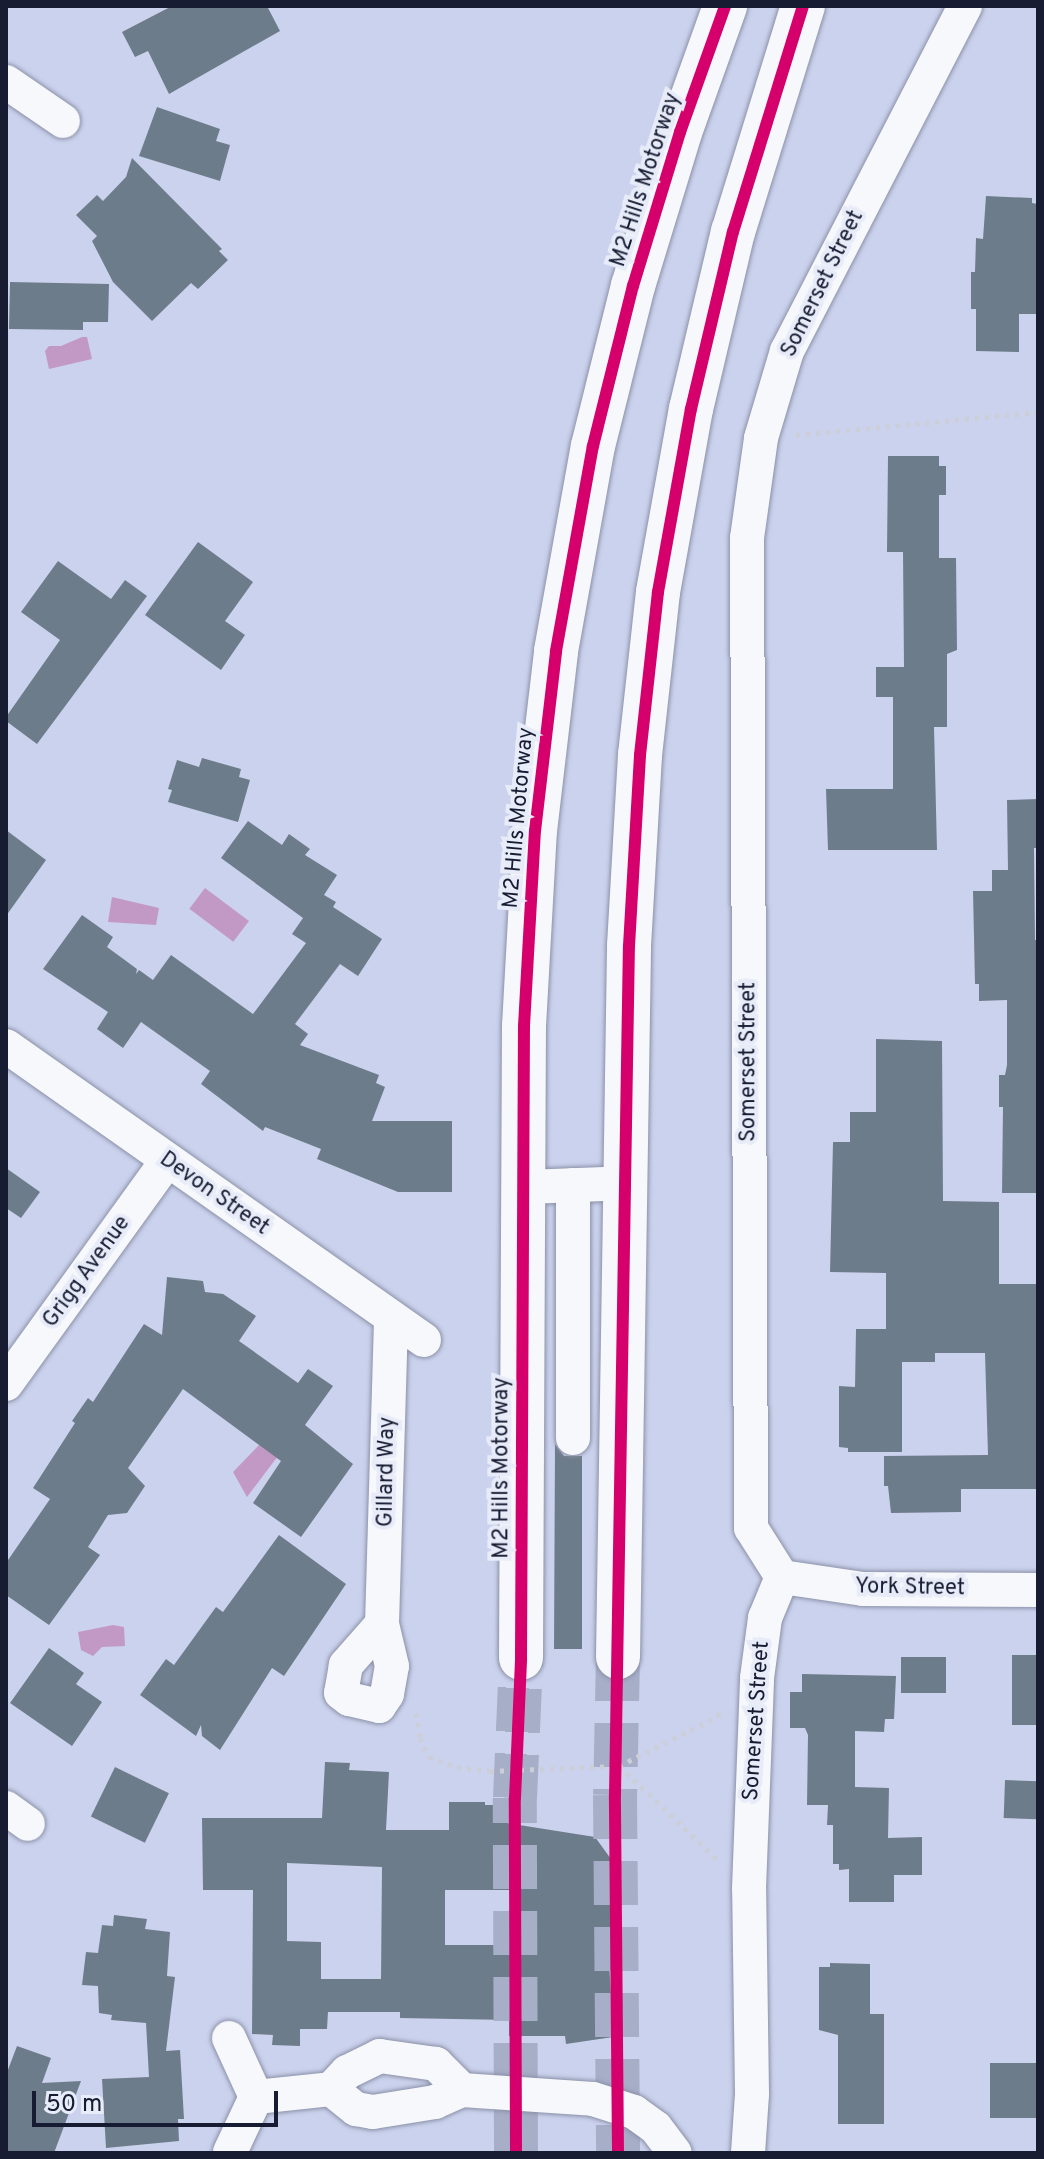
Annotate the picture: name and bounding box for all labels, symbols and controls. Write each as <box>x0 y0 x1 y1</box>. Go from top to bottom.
street label: M2 Hills Motorway <box>605 90 687 270</box>
street label: Somerset Street <box>776 206 870 362</box>
street label: M2 Hills Motorway <box>498 726 540 910</box>
street label: Somerset Street <box>736 982 762 1142</box>
street label: Devon Street <box>154 1147 274 1241</box>
street label: Grigg Avenue <box>37 1211 137 1333</box>
street label: M2 Hills Motorway <box>489 1377 515 1559</box>
street label: Gillard Way <box>373 1416 401 1528</box>
street label: York Street <box>855 1574 965 1602</box>
street label: Somerset Street <box>738 1640 776 1802</box>
scale bar <box>36 2075 282 2125</box>
text: 50 m <box>46 2090 102 2120</box>

